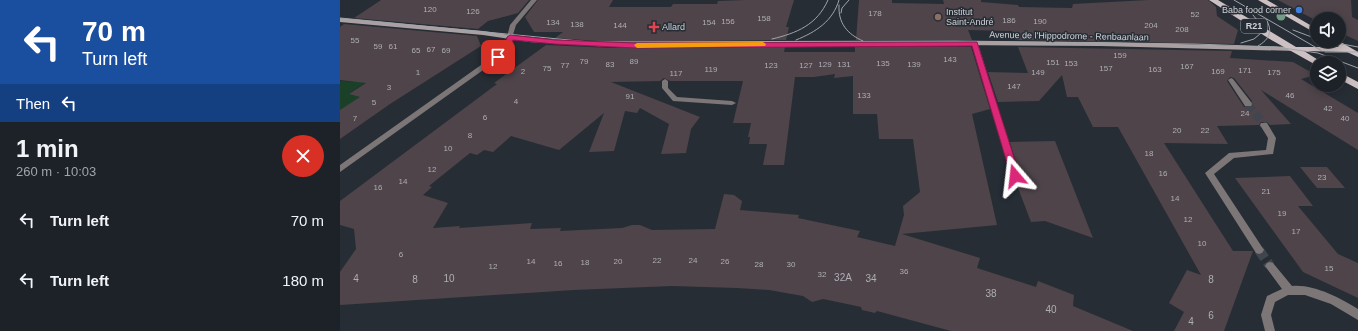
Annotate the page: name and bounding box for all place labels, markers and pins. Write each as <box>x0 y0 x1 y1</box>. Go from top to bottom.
place label: Baba food corner <box>1222 5 1291 15</box>
marker: Baba food corner <box>1294 5 1304 15</box>
place label: Institut Saint-André <box>946 7 994 27</box>
marker: Institut Saint-André <box>933 12 943 22</box>
marker: Allard <box>649 22 659 32</box>
place label: Allard <box>662 22 685 32</box>
pin <box>481 40 515 74</box>

